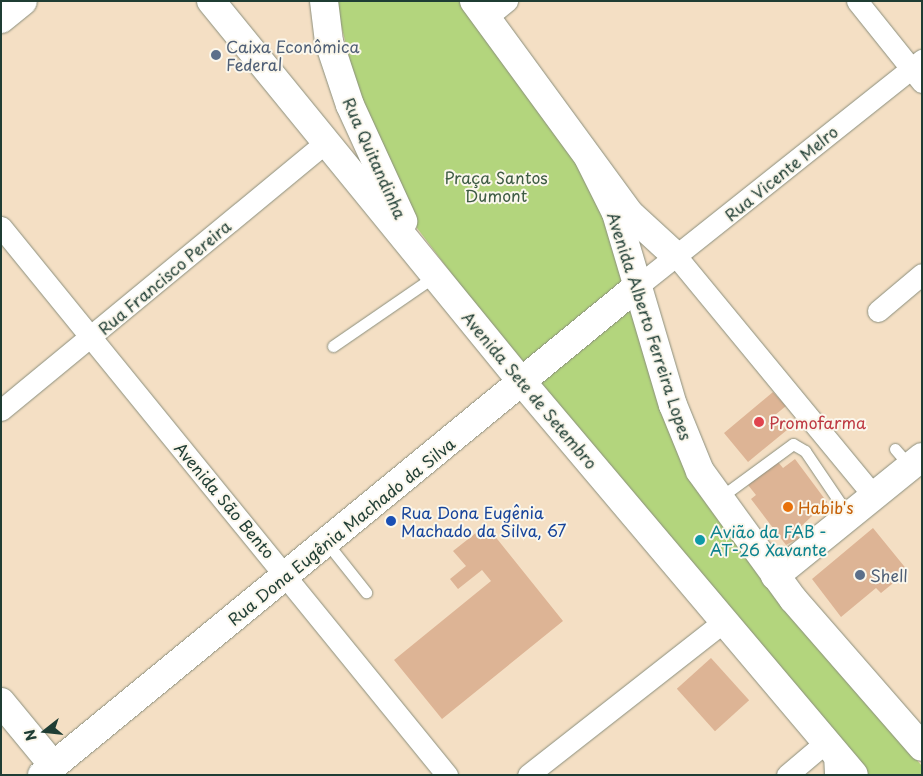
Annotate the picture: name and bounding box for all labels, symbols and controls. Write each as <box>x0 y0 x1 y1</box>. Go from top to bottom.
place label: Caixa Econômica Federal <box>226 36 360 74</box>
marker: Caixa Econômica Federal <box>210 49 222 61</box>
street label: Rua Quitandinha <box>339 94 411 222</box>
street label: Rua Vicente Melro <box>720 121 842 225</box>
park label: Praça Santos Dumont <box>445 167 547 205</box>
street label: Avenida Alberto Ferreira Lopes <box>604 209 696 443</box>
street label: Rua Francisco Pereira <box>93 215 235 339</box>
street label: Avenida Sete de Setembro <box>458 307 602 473</box>
place label: Promofarma <box>769 412 866 432</box>
marker: Promofarma <box>753 416 765 428</box>
street label: Rua Dona Eugênia Machado da Silva <box>224 434 458 628</box>
street label: Avenida São Bento <box>171 439 279 561</box>
place label: Habib's <box>798 497 853 517</box>
marker: Habib's <box>782 501 794 513</box>
place label: Rua Dona Eugênia Machado da Silva, 67 <box>401 502 567 540</box>
marker: Rua Dona Eugênia Machado da Silva, 67 <box>385 515 397 527</box>
place label: Avião da FAB - AT-26 Xavante <box>710 521 828 559</box>
marker: Avião da FAB - AT-26 Xavante <box>694 534 706 546</box>
place label: Shell <box>870 565 908 585</box>
marker: Shell <box>854 569 866 581</box>
north arrow <box>20 706 70 756</box>
text: N <box>18 727 42 743</box>

